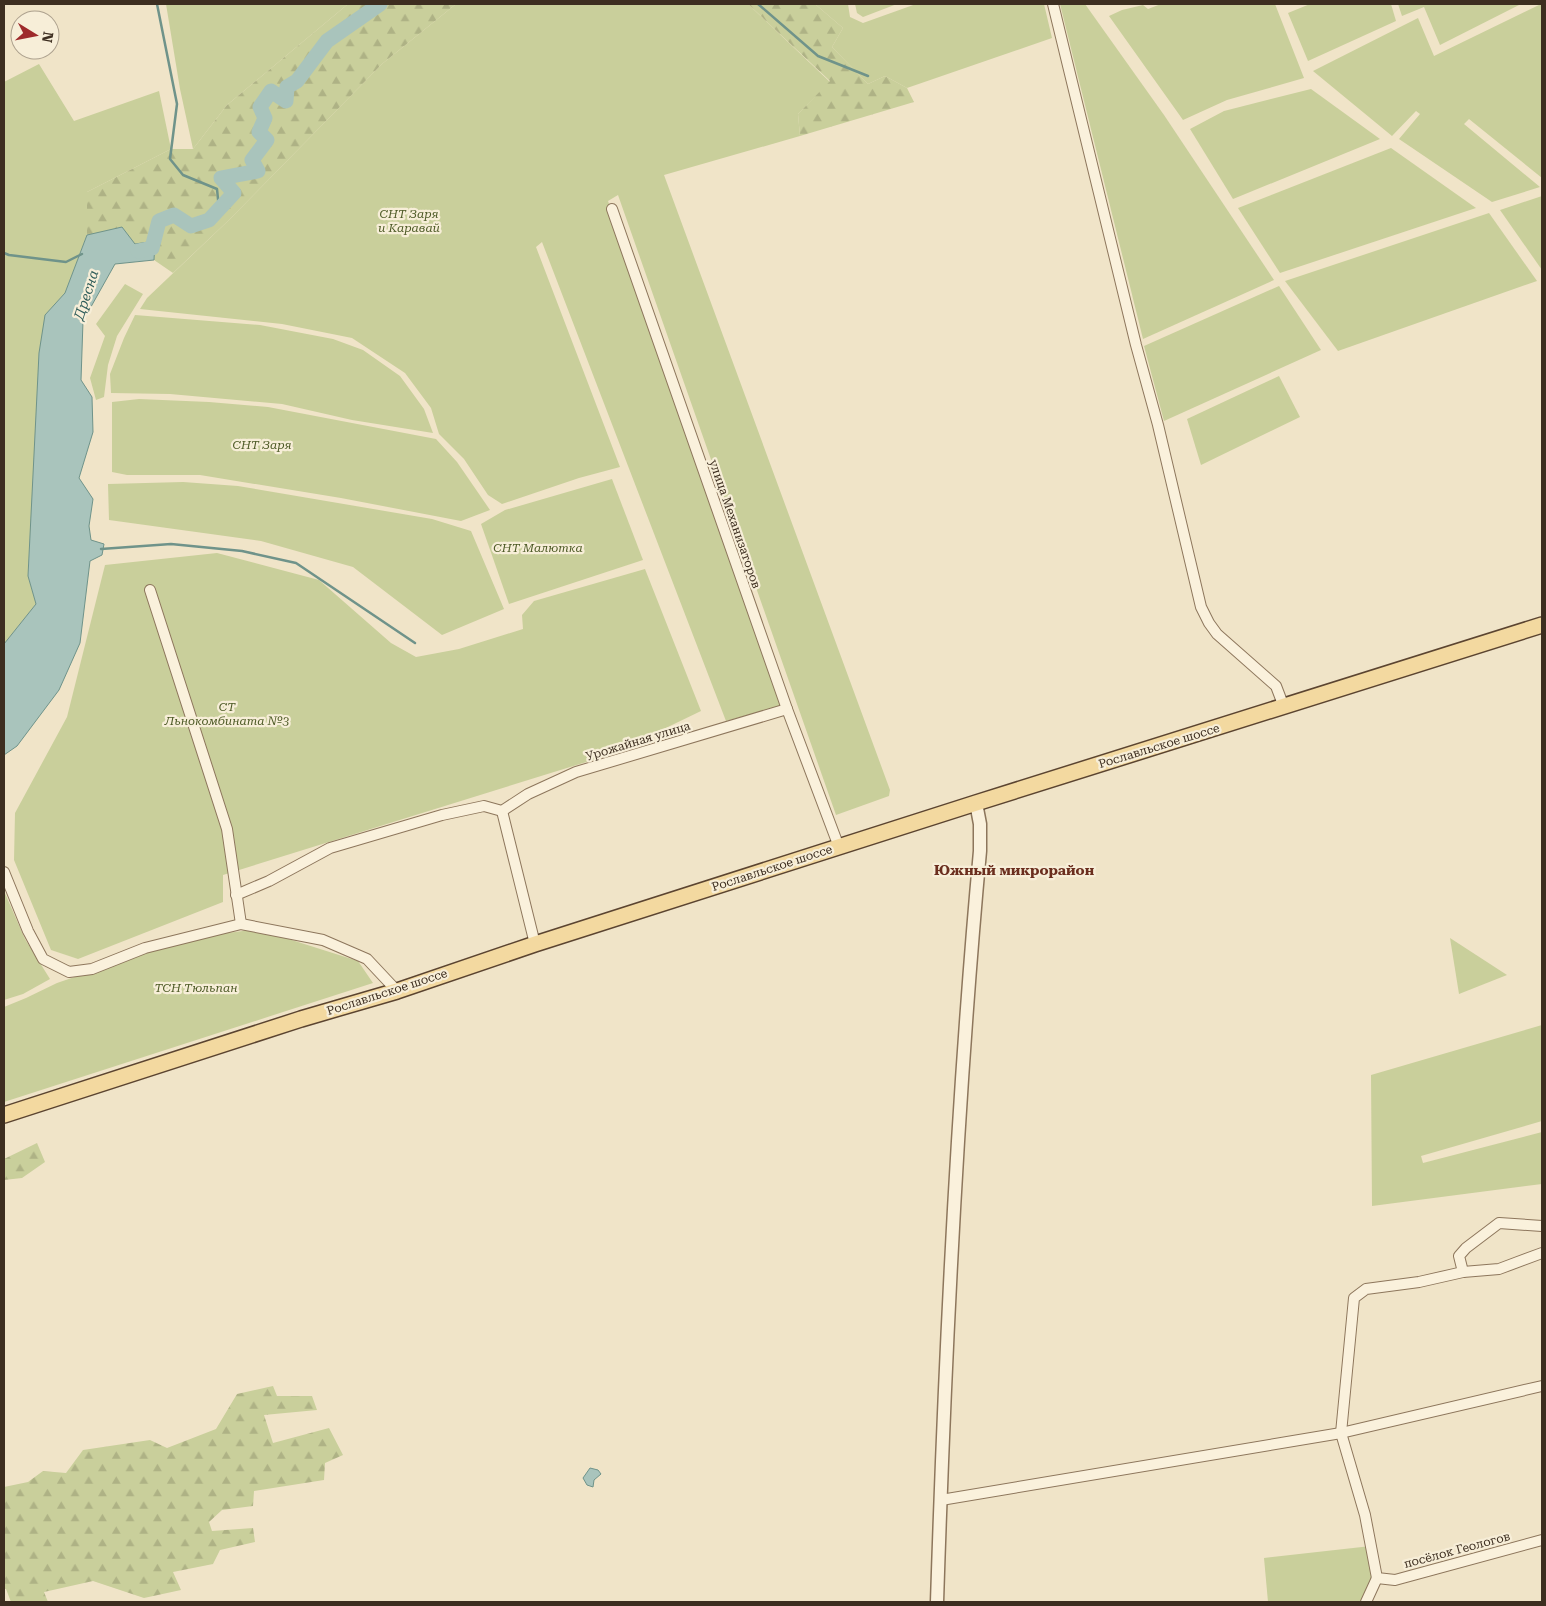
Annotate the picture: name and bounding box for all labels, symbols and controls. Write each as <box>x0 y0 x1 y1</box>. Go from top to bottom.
north arrow <box>10 10 60 60</box>
text: N <box>39 31 57 44</box>
park label: СНТ Заря и Каравай <box>378 207 440 235</box>
water label: Дресна <box>70 268 102 323</box>
park label: СНТ Заря <box>233 438 291 452</box>
street label: улица Механизаторов <box>706 458 764 590</box>
park label: СНТ Малютка <box>493 541 583 555</box>
park label: СТ Льнокомбината №3 <box>164 700 290 728</box>
street label: Урожайная улица <box>584 718 692 764</box>
street label: Рославльское шоссе <box>1097 721 1222 771</box>
street label: Рославльское шоссе <box>710 842 834 894</box>
district label: Южный микрорайон <box>934 862 1095 878</box>
street label: Рославльское шоссе <box>325 966 449 1018</box>
park label: ТСН Тюльпан <box>154 981 238 995</box>
street label: посёлок Геологов <box>1402 1529 1512 1571</box>

